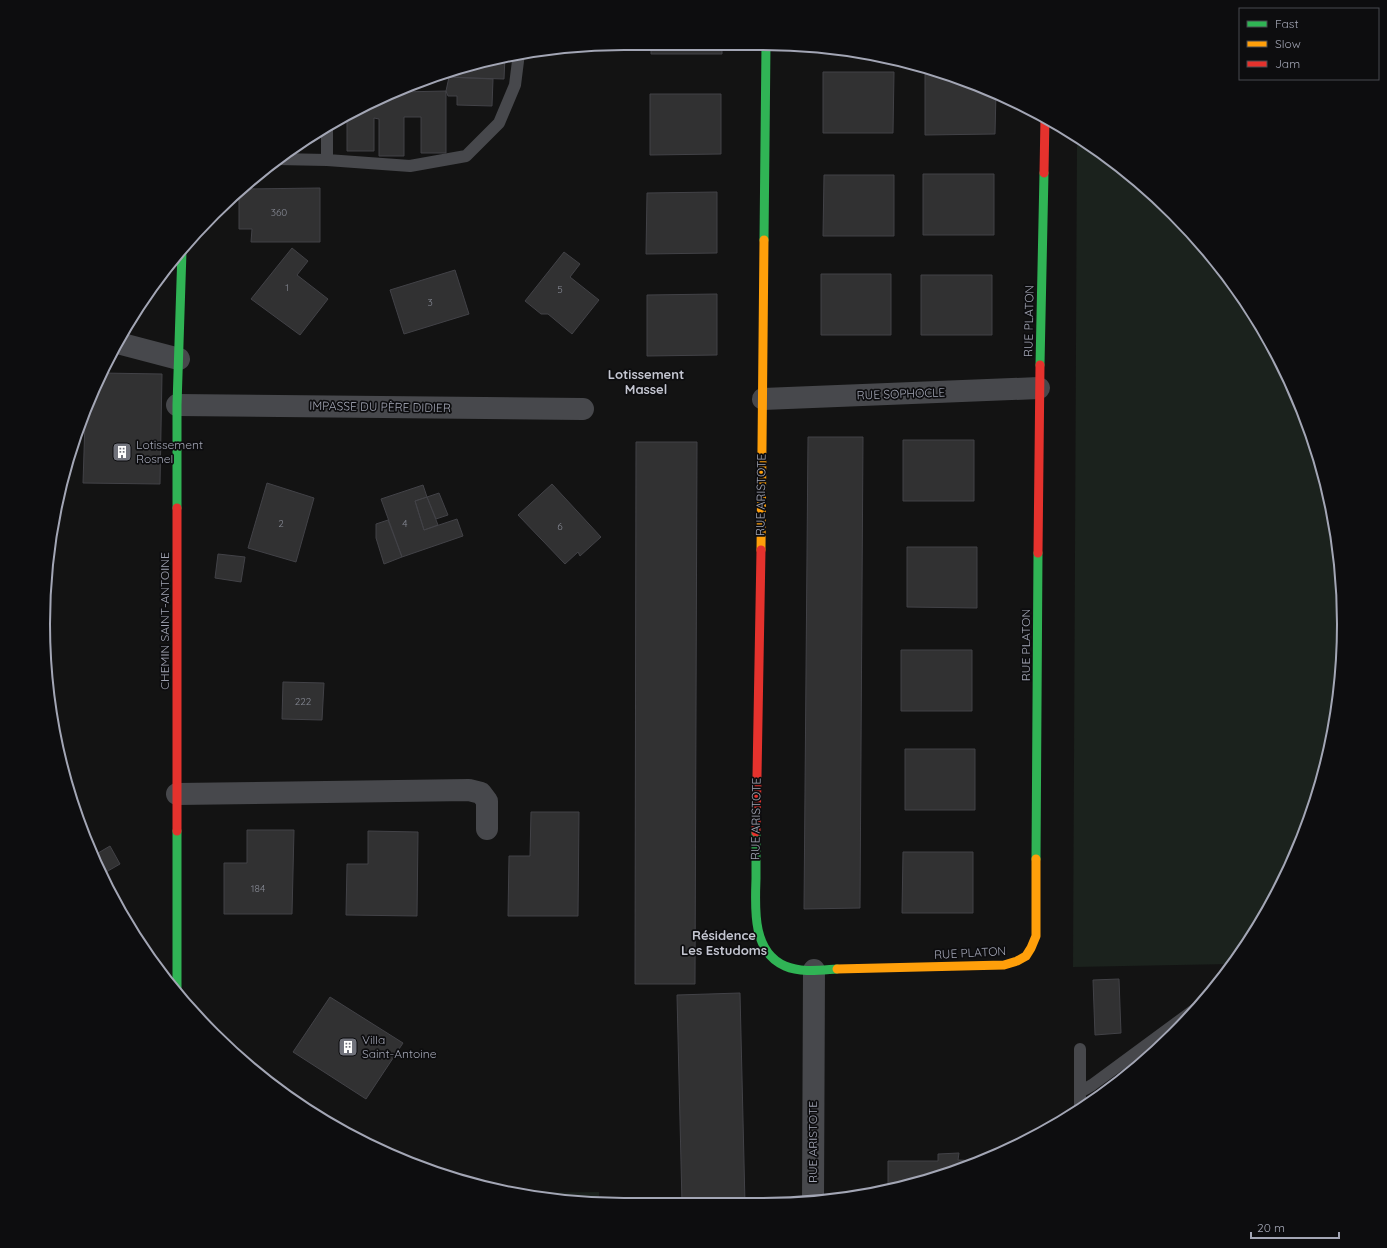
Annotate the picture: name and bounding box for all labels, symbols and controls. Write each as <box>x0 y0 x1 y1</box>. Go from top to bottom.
legend <box>1239 8 1379 80</box>
text: Fast <box>1275 16 1299 31</box>
text: Slow <box>1275 36 1301 51</box>
text: Jam <box>1275 56 1300 71</box>
house number: 360 <box>271 206 287 219</box>
house number: 1 <box>285 281 289 294</box>
house number: 5 <box>557 283 563 296</box>
street label: RUE PLATON <box>1020 285 1037 357</box>
house number: 3 <box>427 296 433 309</box>
district label: Lotissement Massel <box>608 366 684 397</box>
street label: RUE SOPHOCLE <box>856 384 946 403</box>
street label: IMPASSE DU PÈRE DIDIER <box>309 398 451 415</box>
place label: Lotissement Rosnel <box>136 437 203 466</box>
building icon: Lotissement Rosnel <box>111 441 133 463</box>
street label: RUE ARISTOTE <box>752 454 769 536</box>
house number: 2 <box>278 517 284 530</box>
house number: 4 <box>402 517 408 530</box>
house number: 6 <box>557 520 563 533</box>
street label: CHEMIN SAINT-ANTOINE <box>157 552 172 690</box>
street label: RUE PLATON <box>1018 609 1033 681</box>
house number: 222 <box>295 695 312 708</box>
street label: RUE ARISTOTE <box>747 778 764 860</box>
house number: 184 <box>251 882 265 895</box>
district label: Résidence Les Estudoms <box>681 927 767 958</box>
street label: RUE PLATON <box>933 943 1006 962</box>
place label: Villa Saint-Antoine <box>362 1032 437 1061</box>
building icon: Villa Saint-Antoine <box>337 1036 359 1058</box>
street label: RUE ARISTOTE <box>805 1101 820 1183</box>
scale bar <box>1251 1214 1339 1240</box>
text: 20 m <box>1257 1220 1285 1235</box>

